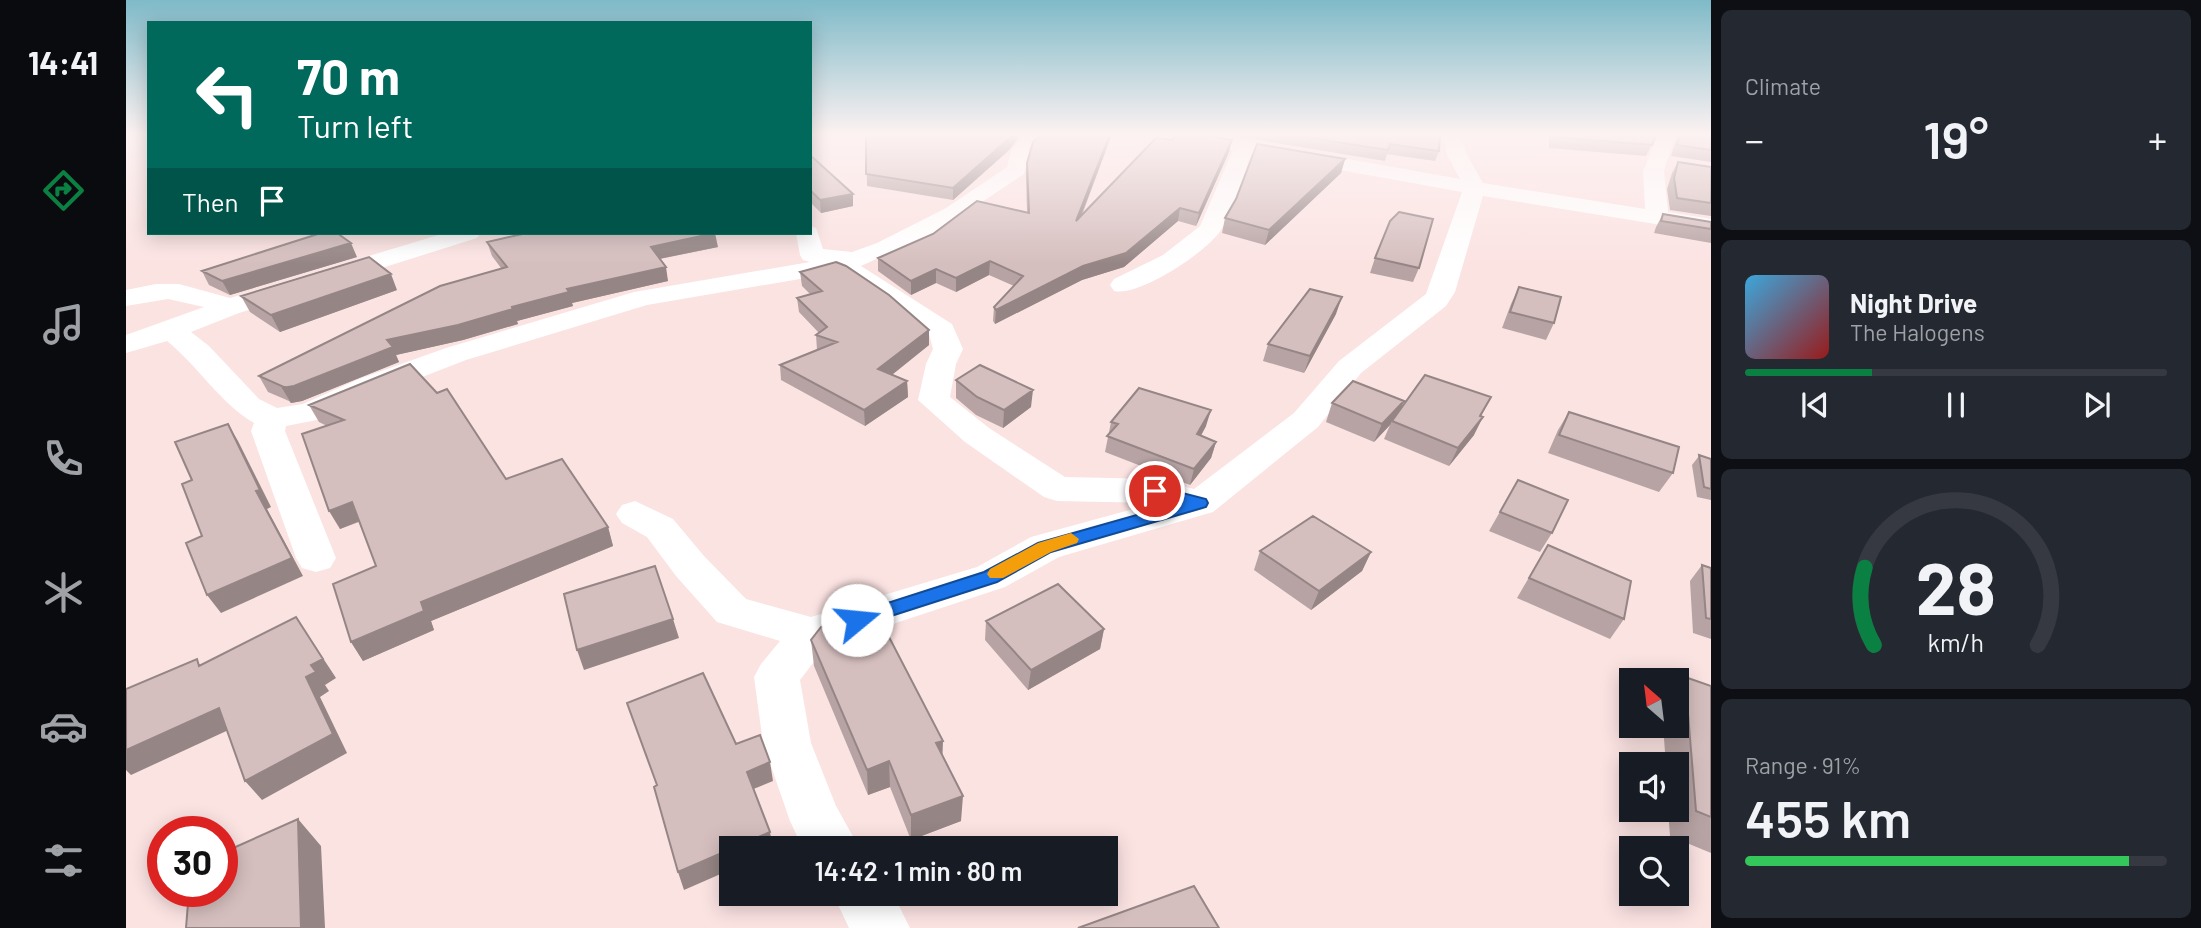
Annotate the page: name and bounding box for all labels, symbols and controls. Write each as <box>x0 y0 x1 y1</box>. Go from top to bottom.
text: 14:41 <box>28 43 98 81</box>
text: 70 m <box>297 46 400 105</box>
icon: left <box>182 49 273 140</box>
text: Climate <box>1745 72 1821 100</box>
text: Turn left <box>297 106 414 144</box>
text: 19° <box>1923 107 1989 169</box>
text: − <box>1745 116 1764 162</box>
text: + <box>2148 116 2167 162</box>
icon: directions <box>39 166 88 215</box>
icon: arrive <box>253 182 291 220</box>
text: Then <box>182 186 239 217</box>
text: Night Drive <box>1850 287 1977 318</box>
icon: music <box>39 300 88 349</box>
text: The Halogens <box>1850 318 1985 346</box>
icon: previous <box>1796 386 1834 424</box>
icon: pause <box>1937 386 1975 424</box>
icon: next <box>2078 386 2116 424</box>
icon: phone <box>39 434 88 483</box>
pin <box>1125 461 1185 521</box>
icon: arrive <box>1136 472 1174 510</box>
text: 28 <box>1916 542 1996 630</box>
icon: climate <box>39 568 88 617</box>
position arrow <box>820 583 894 657</box>
text: km/h <box>1928 627 1984 657</box>
north arrow <box>1619 668 1689 738</box>
map controls <box>1619 668 1689 906</box>
icon: car <box>39 702 88 751</box>
text: Range · 91% <box>1745 751 1861 779</box>
button: sound <box>1619 752 1689 822</box>
text: 455 km <box>1745 786 1911 848</box>
speed limit sign: 30 <box>147 816 238 907</box>
icon: filters <box>39 836 88 885</box>
button: search <box>1619 836 1689 906</box>
text: 14:42 · 1 min · 80 m <box>815 855 1022 886</box>

